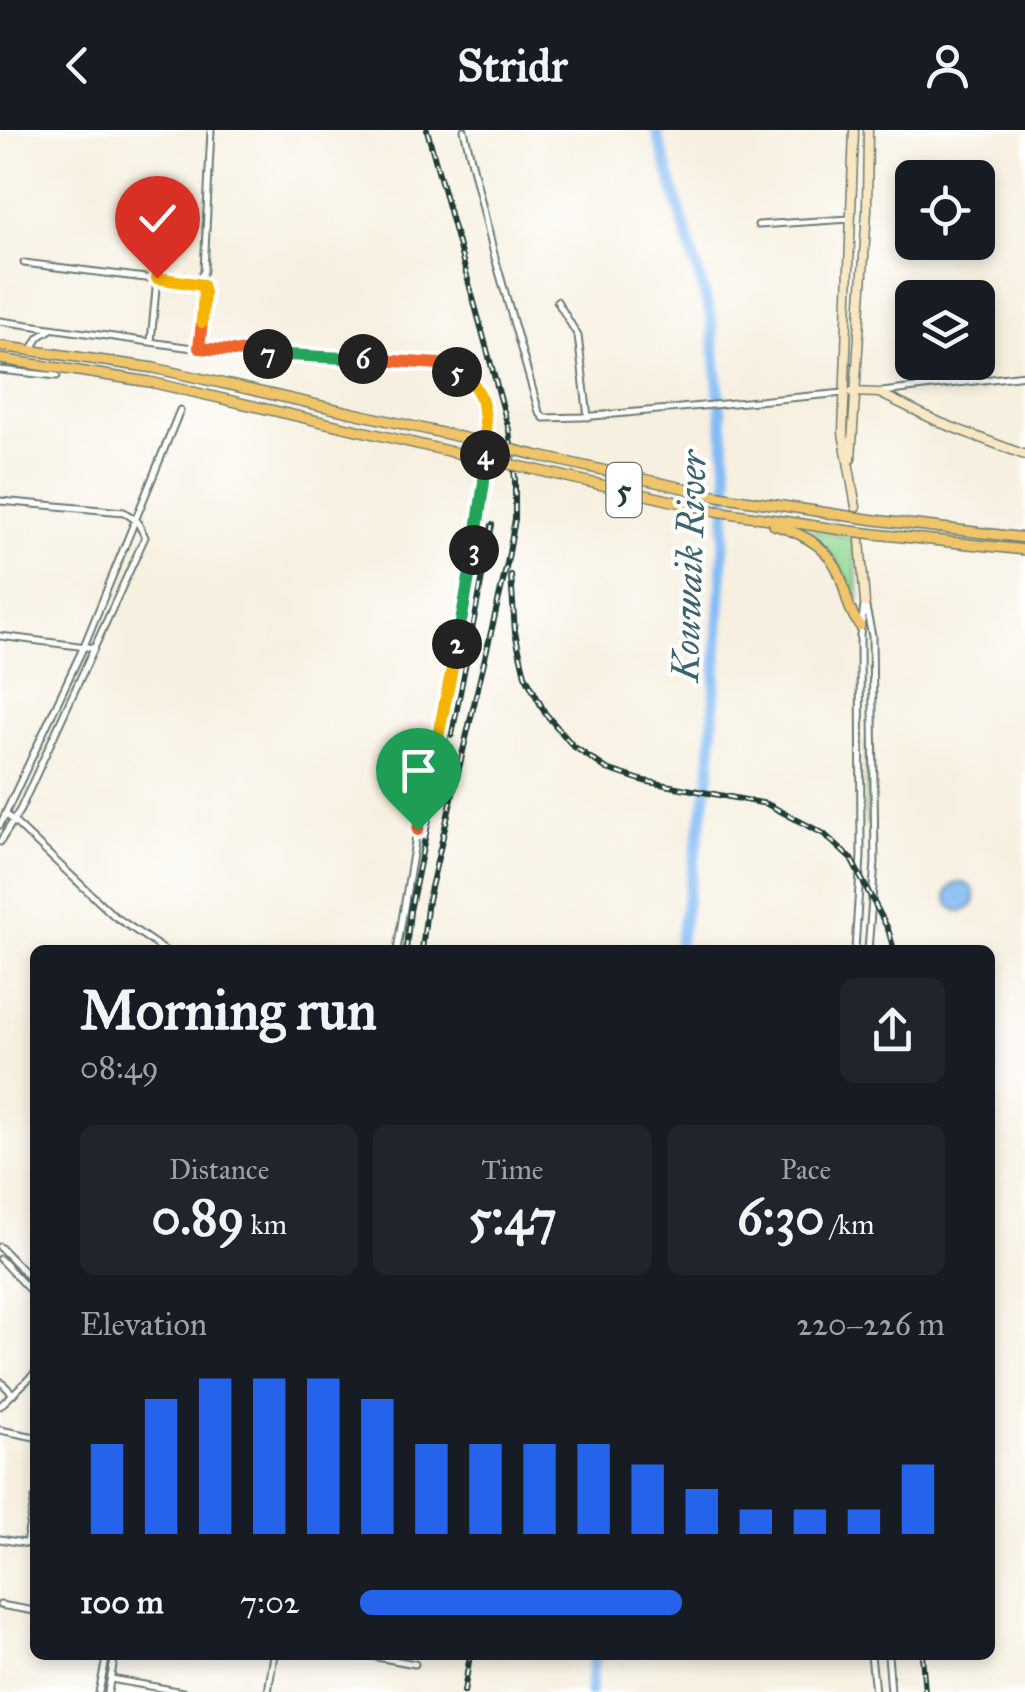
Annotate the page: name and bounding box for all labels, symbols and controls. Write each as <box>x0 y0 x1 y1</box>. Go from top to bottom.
icon: back <box>50 38 105 93</box>
text: Stridr <box>457 38 568 93</box>
icon: person <box>920 38 975 93</box>
map controls <box>895 160 995 380</box>
button: locate <box>895 160 995 260</box>
pin <box>115 176 200 279</box>
icon: check <box>130 191 185 246</box>
button: layers <box>895 280 995 380</box>
pin: 7 <box>243 329 293 379</box>
pin: 6 <box>338 334 388 384</box>
text: 7 <box>261 336 275 371</box>
text: 6 <box>356 341 370 376</box>
pin: 5 <box>432 347 482 397</box>
text: 5 <box>450 354 464 389</box>
pin: 4 <box>460 430 510 480</box>
text: 4 <box>477 437 493 472</box>
water label: Kouwaik River <box>662 447 716 684</box>
road number: 5 <box>606 463 642 517</box>
pin: 3 <box>449 525 499 575</box>
text: 3 <box>468 532 480 567</box>
pin: 2 <box>432 619 482 669</box>
text: 2 <box>450 626 464 661</box>
pin <box>376 728 461 831</box>
icon: arrive <box>391 743 446 798</box>
text: Morning run <box>80 977 377 1044</box>
button: share <box>840 978 945 1083</box>
text: 08:49 <box>80 1048 159 1087</box>
text: Distance <box>169 1152 269 1187</box>
text: Time <box>481 1152 543 1187</box>
text: Pace <box>780 1152 831 1187</box>
text: 0.89 <box>151 1187 244 1248</box>
text: 5:47 <box>468 1187 557 1248</box>
text: 6:30 <box>737 1187 824 1248</box>
text: km <box>244 1207 287 1242</box>
text: /km <box>824 1207 875 1242</box>
text: Elevation <box>80 1305 207 1344</box>
text: 220–226 m <box>797 1305 945 1344</box>
text: 100 m <box>80 1583 164 1622</box>
text: 7:02 <box>240 1583 300 1622</box>

